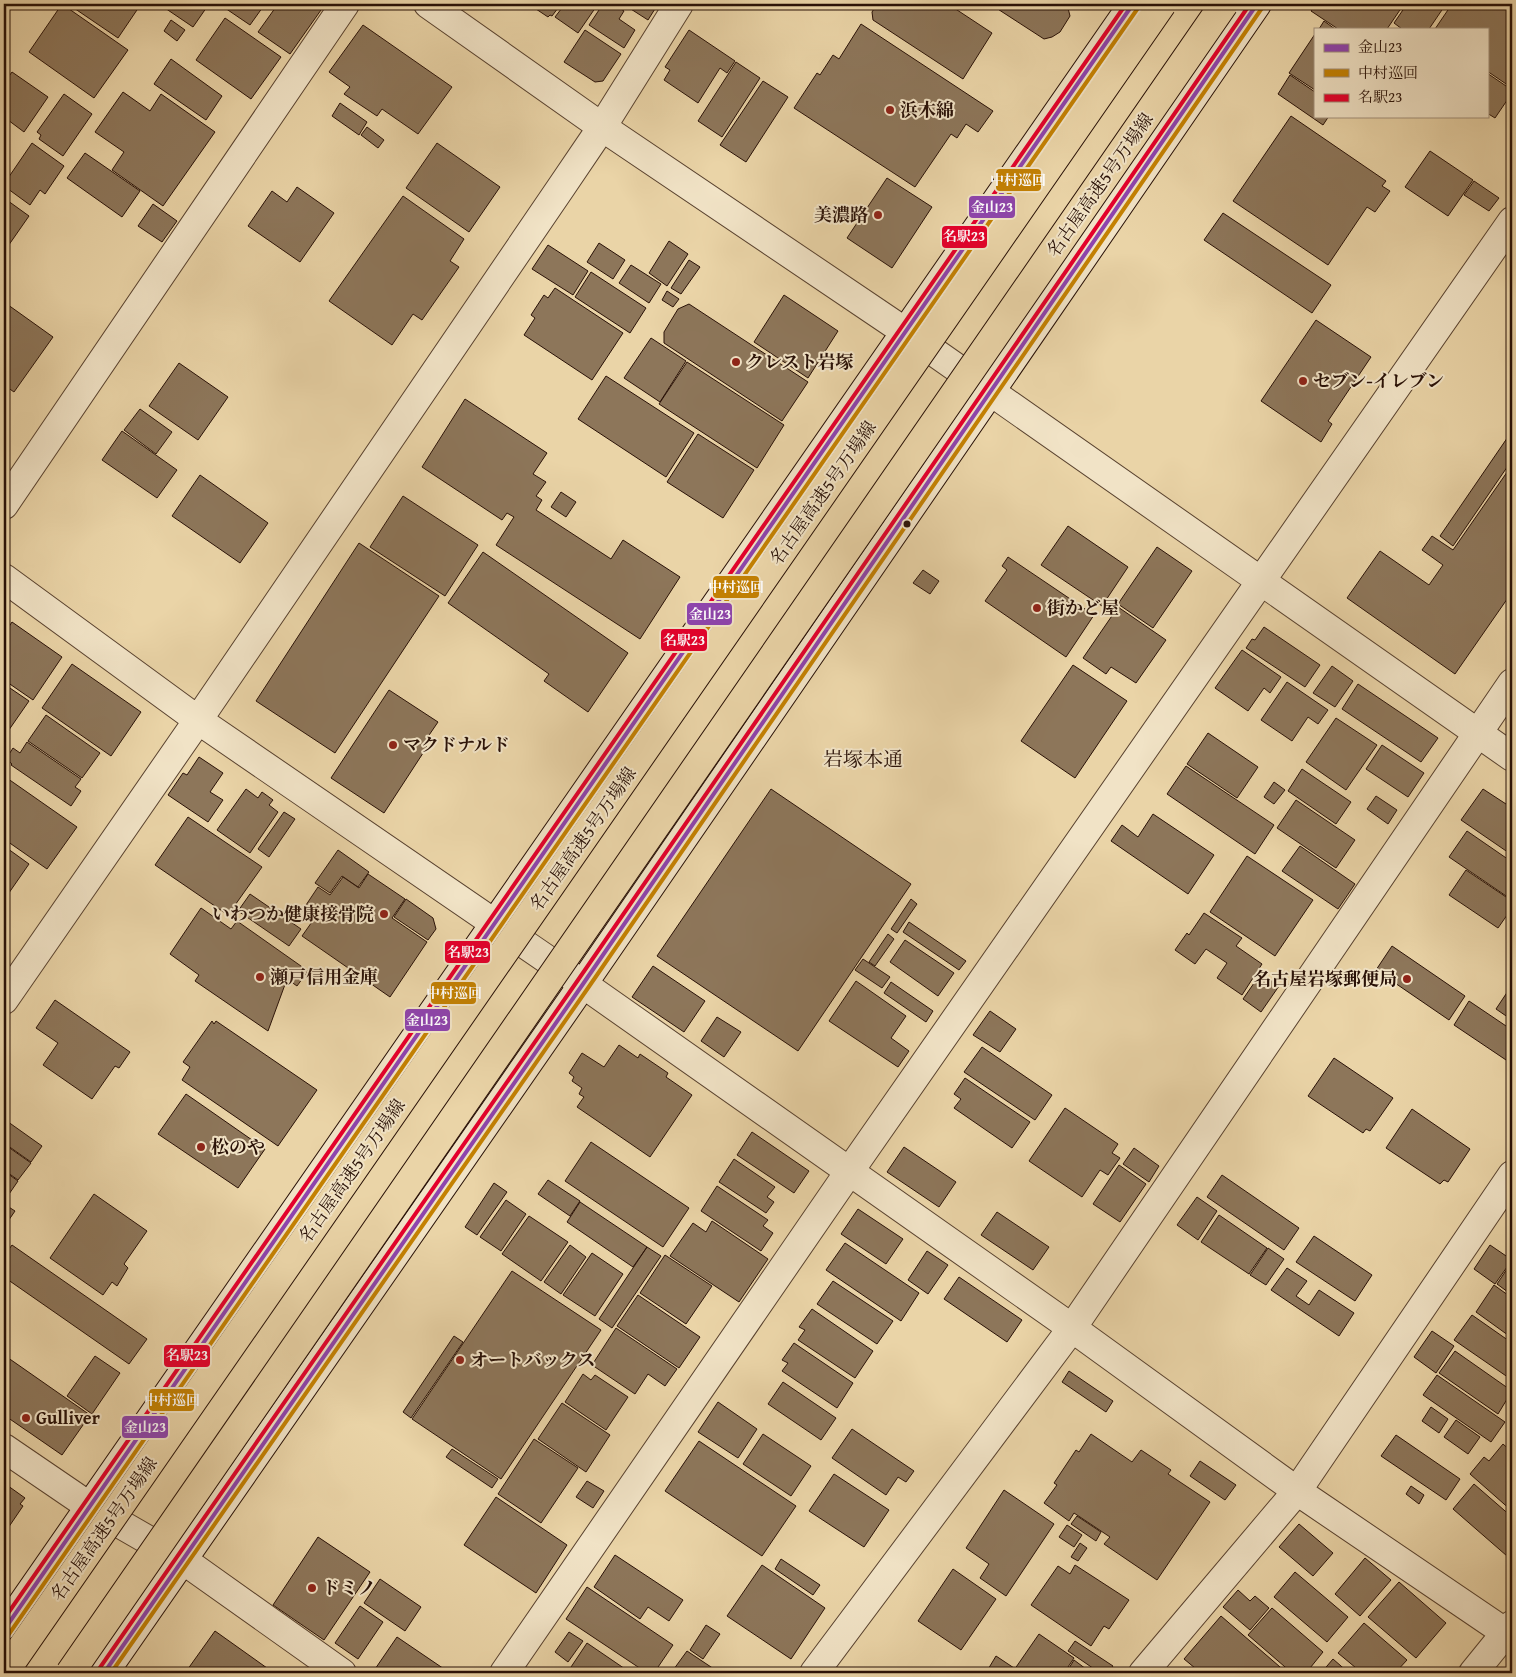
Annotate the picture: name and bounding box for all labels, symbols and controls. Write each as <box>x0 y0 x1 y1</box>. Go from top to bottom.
legend <box>1314 28 1488 118</box>
text: 金山23 <box>1358 36 1402 57</box>
text: 中村巡回 <box>1358 62 1418 83</box>
text: 名駅23 <box>1358 86 1402 107</box>
place label: 浜木綿 <box>900 96 954 123</box>
marker: 浜木綿 <box>884 104 896 116</box>
street label: 名古屋高速5号万場線 <box>1040 107 1160 262</box>
line badge: 中村巡回 <box>995 168 1042 192</box>
text: 中村巡回 <box>990 170 1046 190</box>
line badge: 金山23 <box>968 195 1016 219</box>
text: 金山23 <box>971 197 1013 217</box>
place label: 美濃路 <box>814 201 868 228</box>
marker: 美濃路 <box>872 209 884 221</box>
line badge: 名駅23 <box>941 225 988 249</box>
text: 名駅23 <box>943 226 985 246</box>
place label: クレスト岩塚 <box>746 348 853 375</box>
marker: クレスト岩塚 <box>730 356 742 368</box>
place label: セブン-イレブン <box>1313 367 1444 394</box>
marker: セブン-イレブン <box>1297 375 1309 387</box>
street label: 名古屋高速5号万場線 <box>763 415 883 570</box>
unlabelled marker <box>902 519 912 529</box>
line badge: 中村巡回 <box>712 575 760 599</box>
text: 中村巡回 <box>708 577 764 597</box>
place label: 街かど屋 <box>1047 594 1119 621</box>
line badge: 金山23 <box>686 602 733 626</box>
marker: 街かど屋 <box>1031 602 1043 614</box>
text: 金山23 <box>689 604 731 624</box>
line badge: 名駅23 <box>660 628 708 652</box>
text: 名駅23 <box>663 630 705 650</box>
place label: マクドナルド <box>403 731 510 758</box>
marker: マクドナルド <box>387 739 399 751</box>
district label: 岩塚本通 <box>823 744 903 773</box>
street label: 名古屋高速5号万場線 <box>523 761 643 916</box>
place label: いわつか健康接骨院 <box>212 900 374 927</box>
marker: いわつか健康接骨院 <box>378 908 390 920</box>
line badge: 名駅23 <box>444 940 491 964</box>
text: 名駅23 <box>447 942 489 962</box>
place label: 瀬戸信用金庫 <box>270 963 378 990</box>
place label: 名古屋岩塚郵便局 <box>1253 965 1397 992</box>
marker: 瀬戸信用金庫 <box>254 971 266 983</box>
marker: 名古屋岩塚郵便局 <box>1401 973 1413 985</box>
line badge: 中村巡回 <box>430 981 477 1005</box>
text: 中村巡回 <box>426 983 482 1003</box>
line badge: 金山23 <box>404 1008 451 1032</box>
text: 金山23 <box>406 1010 448 1030</box>
street label: 名古屋高速5号万場線 <box>292 1093 412 1248</box>
place label: 松のや <box>211 1133 265 1160</box>
marker: 松のや <box>195 1141 207 1153</box>
line badge: 名駅23 <box>163 1344 211 1368</box>
text: 名駅23 <box>166 1345 208 1365</box>
place label: オートバックス <box>470 1346 595 1373</box>
marker: オートバックス <box>454 1354 466 1366</box>
line badge: 中村巡回 <box>148 1388 195 1412</box>
text: 中村巡回 <box>144 1390 200 1410</box>
place label: Gulliver <box>36 1404 101 1431</box>
marker: Gulliver <box>20 1412 32 1424</box>
line badge: 金山23 <box>121 1415 169 1439</box>
text: 金山23 <box>124 1417 166 1437</box>
street label: 名古屋高速5号万場線 <box>44 1451 164 1606</box>
place label: ドミノ <box>322 1574 376 1601</box>
marker: ドミノ <box>306 1582 318 1594</box>

